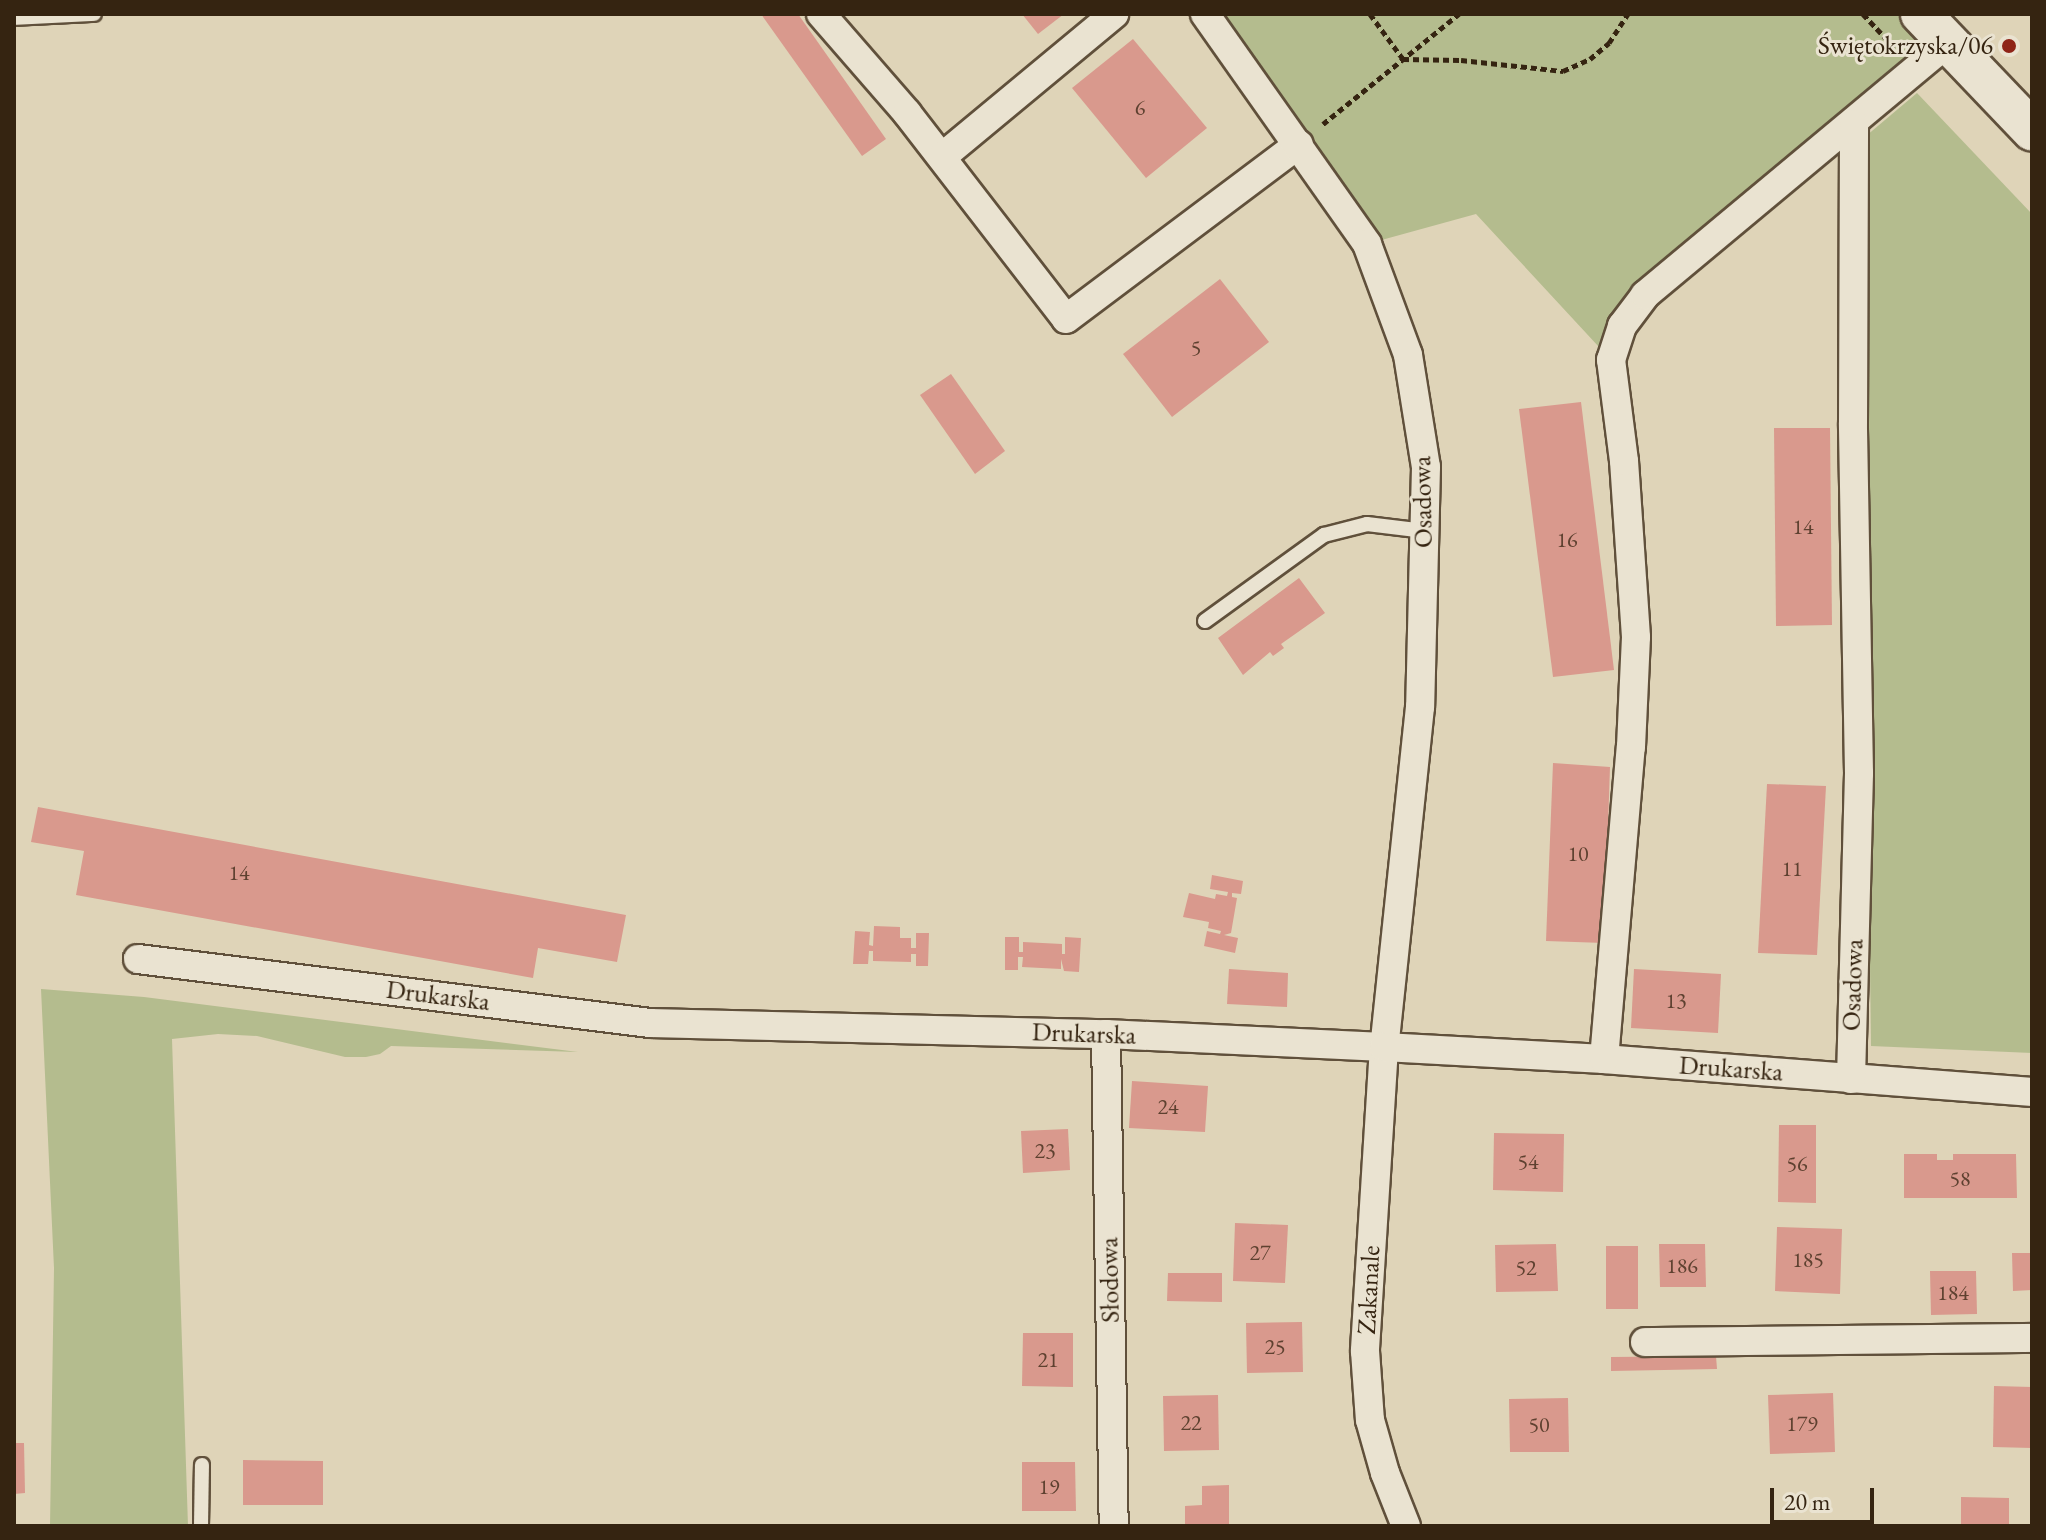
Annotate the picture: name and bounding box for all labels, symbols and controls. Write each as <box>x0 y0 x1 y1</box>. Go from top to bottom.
place label: Świętokrzyska/06 <box>1818 30 1993 62</box>
marker: Świętokrzyska/06 <box>2000 37 2018 55</box>
house number: 6 <box>1135 95 1145 121</box>
house number: 5 <box>1191 335 1201 361</box>
street label: Osadowa <box>1407 456 1439 548</box>
house number: 14 <box>1792 514 1814 540</box>
house number: 16 <box>1556 527 1578 553</box>
house number: 10 <box>1567 841 1589 867</box>
house number: 11 <box>1781 856 1803 882</box>
house number: 14 <box>228 860 250 886</box>
street label: Osadowa <box>1836 938 1870 1032</box>
street label: Drukarska <box>384 974 492 1018</box>
house number: 13 <box>1665 988 1687 1014</box>
street label: Drukarska <box>1031 1017 1137 1051</box>
street label: Drukarska <box>1678 1050 1784 1088</box>
house number: 24 <box>1157 1094 1179 1120</box>
house number: 23 <box>1034 1138 1056 1164</box>
house number: 54 <box>1517 1149 1539 1175</box>
house number: 56 <box>1786 1151 1808 1177</box>
house number: 58 <box>1949 1166 1971 1192</box>
street label: Słodowa <box>1094 1237 1126 1323</box>
house number: 27 <box>1249 1240 1271 1266</box>
street label: Zakanale <box>1351 1245 1387 1335</box>
house number: 185 <box>1792 1247 1824 1273</box>
house number: 186 <box>1666 1253 1698 1279</box>
house number: 52 <box>1515 1255 1537 1281</box>
house number: 184 <box>1937 1280 1969 1306</box>
house number: 25 <box>1264 1334 1286 1360</box>
house number: 21 <box>1037 1347 1059 1373</box>
house number: 22 <box>1180 1410 1202 1436</box>
house number: 179 <box>1786 1411 1818 1437</box>
house number: 50 <box>1528 1412 1550 1438</box>
scale bar <box>1774 1472 1878 1522</box>
house number: 19 <box>1038 1474 1060 1500</box>
text: 20 m <box>1784 1486 1831 1517</box>

